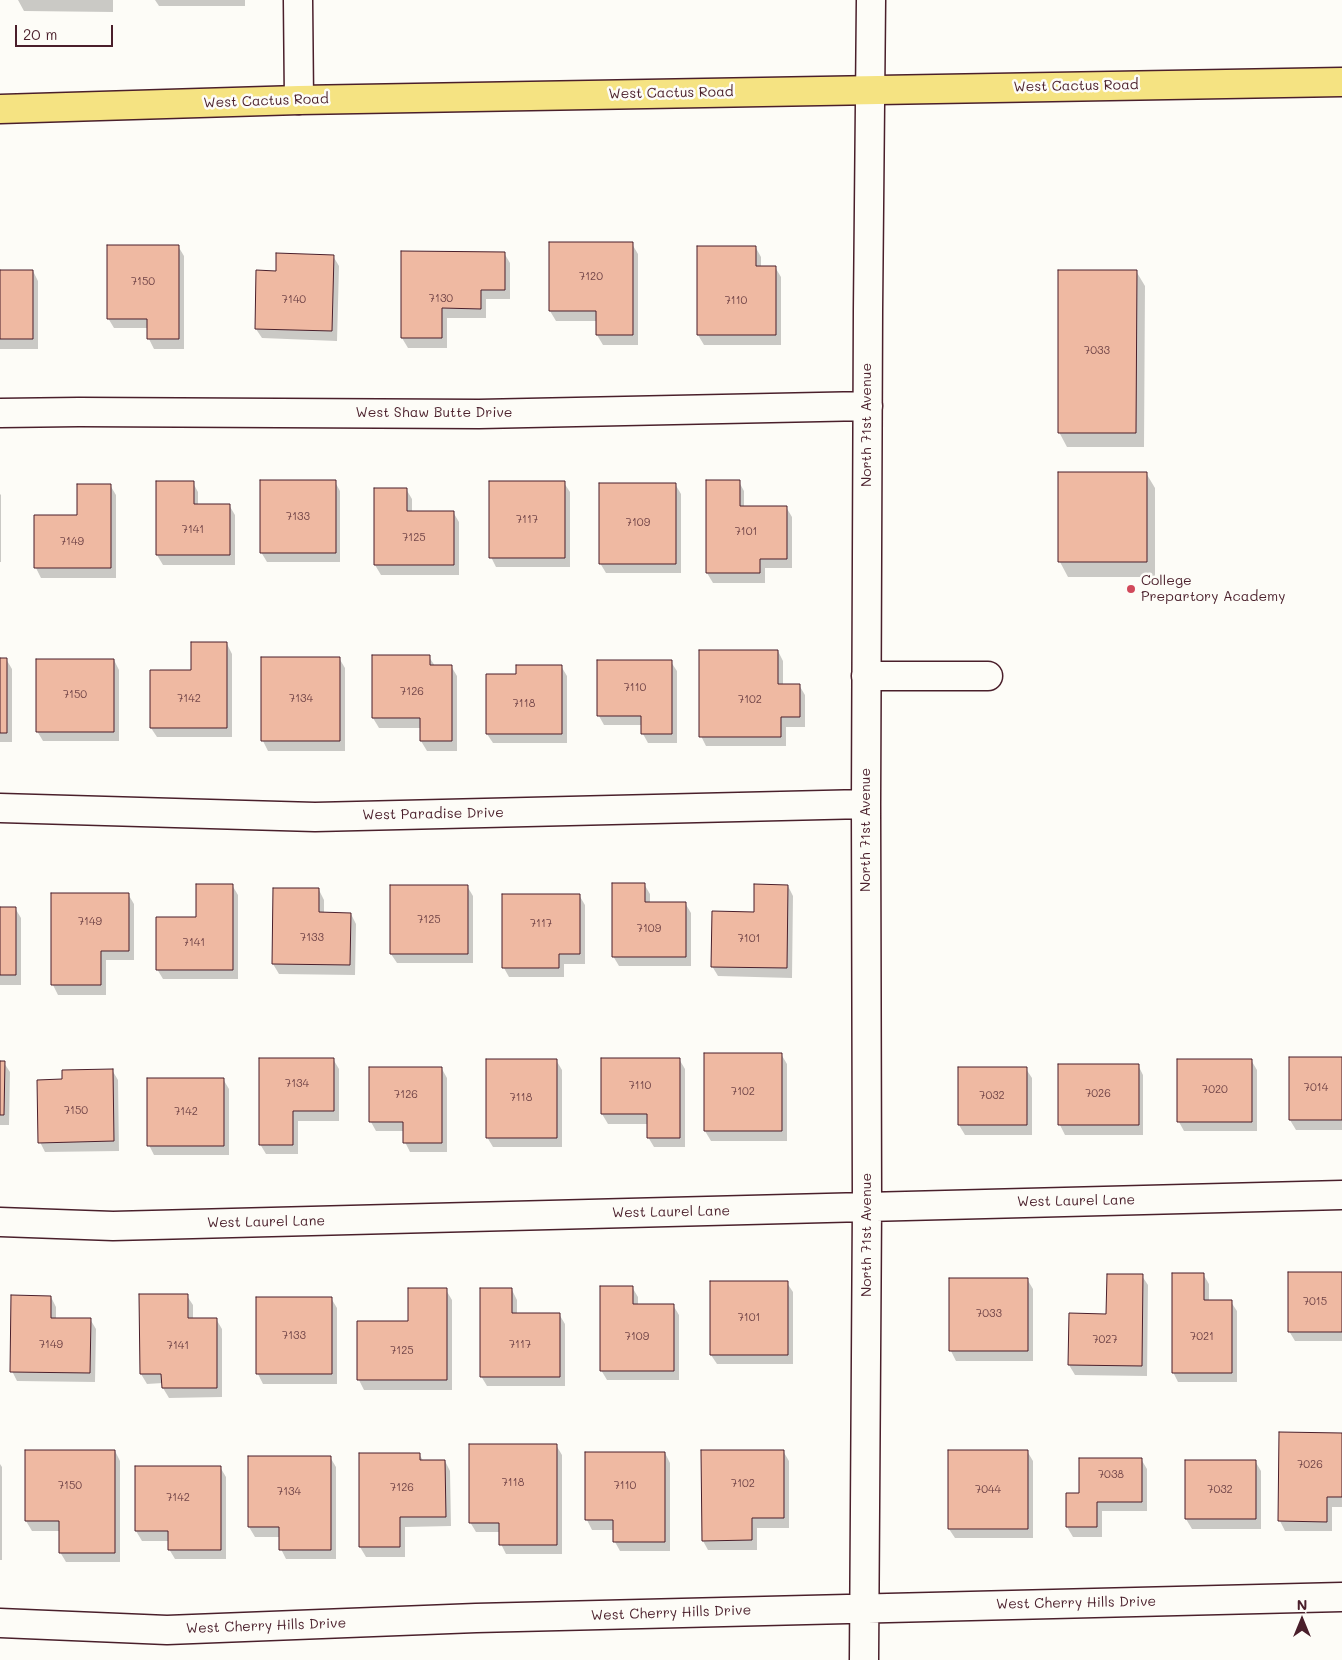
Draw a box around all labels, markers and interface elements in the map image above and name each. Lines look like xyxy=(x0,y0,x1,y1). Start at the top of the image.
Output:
scale bar xyxy=(18,15,115,47)
text: 20 m xyxy=(23,24,57,44)
street label: West Cactus Road xyxy=(1013,77,1139,95)
street label: West Cactus Road xyxy=(608,84,734,102)
street label: West Cactus Road xyxy=(203,90,329,112)
house number: 7120 xyxy=(579,270,603,284)
house number: 7150 xyxy=(131,275,155,289)
house number: 7130 xyxy=(429,292,453,306)
house number: 7140 xyxy=(282,293,306,307)
house number: 7110 xyxy=(725,294,747,308)
house number: 7033 xyxy=(1084,344,1110,358)
street label: North 71st Avenue xyxy=(859,363,875,487)
street label: West Shaw Butte Drive xyxy=(355,405,513,421)
house number: 7133 xyxy=(286,510,310,524)
house number: 7117 xyxy=(516,513,538,527)
house number: 7109 xyxy=(626,516,650,530)
house number: 7141 xyxy=(182,523,204,537)
house number: 7101 xyxy=(735,525,757,539)
house number: 7125 xyxy=(402,531,426,545)
house number: 7149 xyxy=(60,535,84,549)
place label: College Prepartory Academy xyxy=(1141,573,1286,606)
marker: College Prepartory Academy xyxy=(1125,583,1137,595)
house number: 7110 xyxy=(624,681,646,695)
house number: 7126 xyxy=(400,685,424,699)
house number: 7150 xyxy=(63,688,87,702)
house number: 7142 xyxy=(177,692,201,706)
house number: 7134 xyxy=(289,692,313,706)
house number: 7102 xyxy=(738,693,762,707)
house number: 7118 xyxy=(513,697,535,711)
street label: North 71st Avenue xyxy=(858,768,874,892)
street label: West Paradise Drive xyxy=(362,804,504,824)
house number: 7125 xyxy=(417,913,441,927)
house number: 7149 xyxy=(78,915,102,929)
house number: 7117 xyxy=(530,917,552,931)
house number: 7109 xyxy=(637,922,661,936)
house number: 7133 xyxy=(300,931,324,945)
house number: 7101 xyxy=(738,932,760,946)
house number: 7141 xyxy=(183,936,205,950)
house number: 7134 xyxy=(285,1077,309,1091)
house number: 7110 xyxy=(629,1079,651,1093)
house number: 7014 xyxy=(1304,1081,1328,1095)
house number: 7020 xyxy=(1202,1083,1228,1097)
house number: 7102 xyxy=(731,1085,755,1099)
house number: 7026 xyxy=(1085,1087,1111,1101)
house number: 7126 xyxy=(394,1088,418,1102)
house number: 7032 xyxy=(979,1089,1005,1103)
house number: 7118 xyxy=(510,1091,532,1105)
house number: 7150 xyxy=(64,1104,88,1118)
house number: 7142 xyxy=(174,1105,198,1119)
street label: North 71st Avenue xyxy=(859,1173,875,1297)
street label: West Laurel Lane xyxy=(1017,1192,1135,1210)
street label: West Laurel Lane xyxy=(612,1203,730,1221)
street label: West Laurel Lane xyxy=(207,1213,325,1231)
house number: 7015 xyxy=(1303,1295,1327,1309)
house number: 7033 xyxy=(976,1307,1002,1321)
house number: 7101 xyxy=(738,1311,760,1325)
house number: 7133 xyxy=(282,1329,306,1343)
house number: 7109 xyxy=(625,1330,649,1344)
house number: 7021 xyxy=(1190,1330,1214,1344)
house number: 7027 xyxy=(1092,1333,1118,1347)
house number: 7149 xyxy=(39,1338,63,1352)
house number: 7117 xyxy=(509,1338,531,1352)
house number: 7141 xyxy=(167,1339,189,1353)
house number: 7125 xyxy=(390,1344,414,1358)
house number: 7026 xyxy=(1297,1458,1323,1472)
house number: 7038 xyxy=(1098,1468,1124,1482)
house number: 7118 xyxy=(502,1476,524,1490)
house number: 7102 xyxy=(731,1477,755,1491)
house number: 7150 xyxy=(58,1479,82,1493)
house number: 7110 xyxy=(614,1479,636,1493)
house number: 7126 xyxy=(390,1481,414,1495)
house number: 7044 xyxy=(975,1483,1001,1497)
house number: 7032 xyxy=(1207,1483,1233,1497)
house number: 7134 xyxy=(277,1485,301,1499)
house number: 7142 xyxy=(166,1491,190,1505)
street label: West Cherry Hills Drive xyxy=(996,1593,1156,1613)
north arrow xyxy=(1277,1595,1327,1645)
text: N xyxy=(1297,1595,1307,1614)
street label: West Cherry Hills Drive xyxy=(591,1602,751,1624)
street label: West Cherry Hills Drive xyxy=(186,1615,346,1637)

